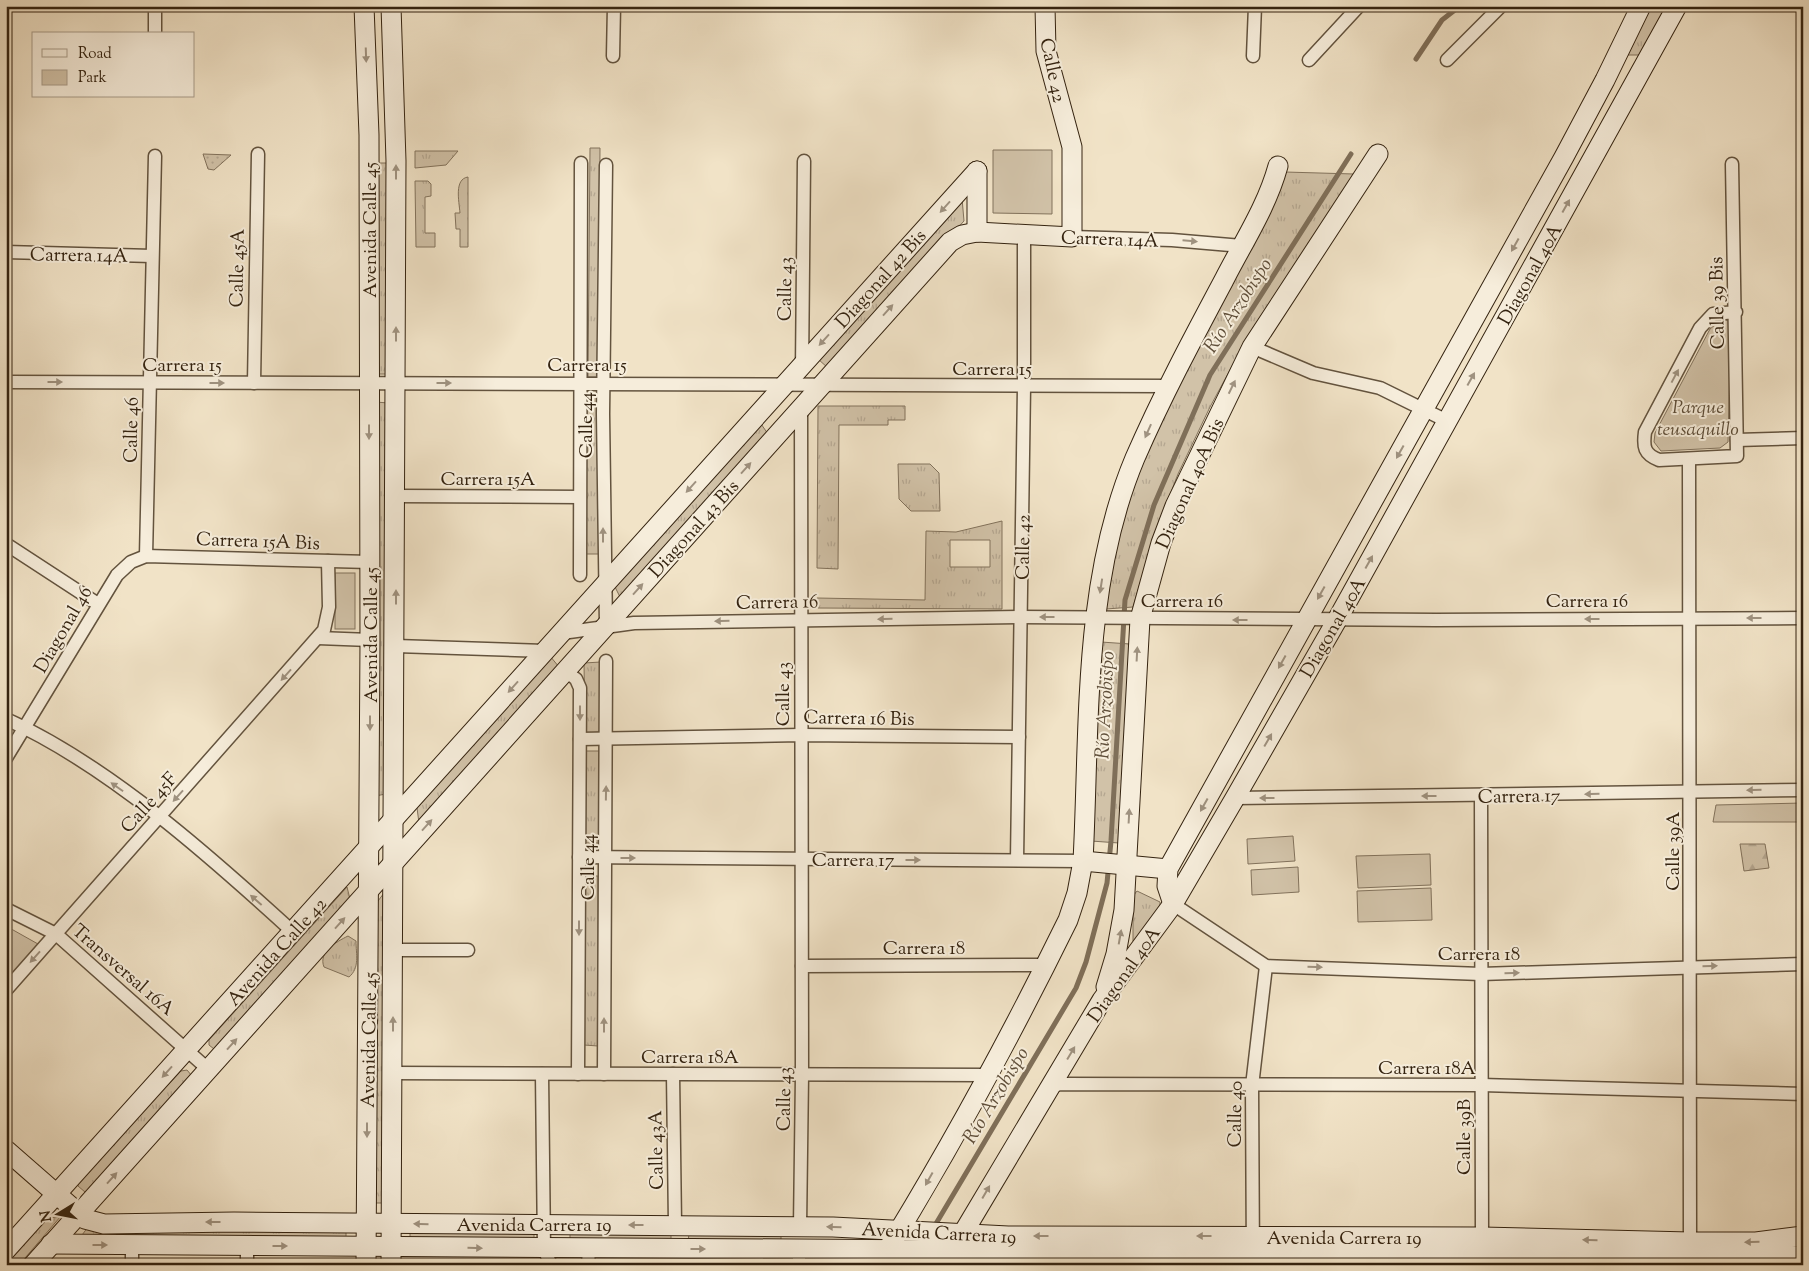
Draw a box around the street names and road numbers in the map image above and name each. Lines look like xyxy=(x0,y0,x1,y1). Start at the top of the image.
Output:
street label: Calle 42 xyxy=(1032,36,1072,106)
street label: Avenida Calle 45 xyxy=(358,162,385,298)
street label: Diagonal 40A xyxy=(1492,219,1570,331)
street label: Diagonal 42 Bis xyxy=(830,224,934,335)
street label: Carrera 14A xyxy=(1060,225,1160,256)
street label: Calle 45A xyxy=(224,228,253,308)
street label: Carrera 14A xyxy=(30,242,129,271)
street label: Calle 39 Bis xyxy=(1704,256,1733,350)
street label: Calle 43 xyxy=(772,257,801,321)
street label: Carrera 15 xyxy=(142,353,222,380)
street label: Carrera 15 xyxy=(547,353,627,380)
street label: Carrera 15 xyxy=(952,357,1032,384)
street label: Calle 44 xyxy=(574,391,601,458)
street label: Calle 46 xyxy=(118,397,147,463)
street label: Diagonal 40A Bis xyxy=(1150,414,1232,554)
street label: Carrera 15A xyxy=(441,467,536,494)
street label: Diagonal 43 Bis xyxy=(643,475,746,585)
street label: Calle 42 xyxy=(1010,514,1039,580)
street label: Carrera 15A Bis xyxy=(196,527,320,558)
street label: Avenida Calle 45 xyxy=(359,567,386,703)
street label: Diagonal 40A xyxy=(1295,573,1374,683)
street label: Diagonal 46 xyxy=(28,582,100,679)
street label: Carrera 16 xyxy=(736,589,819,618)
street label: Carrera 16 xyxy=(1141,589,1223,616)
street label: Carrera 16 xyxy=(1546,589,1628,616)
street label: Calle 43 xyxy=(771,662,798,726)
street label: Carrera 16 Bis xyxy=(803,705,915,734)
street label: Calle 45F xyxy=(115,767,185,840)
street label: Carrera 17 xyxy=(1478,783,1561,812)
street label: Calle 39A xyxy=(1661,811,1688,891)
street label: Calle 44 xyxy=(576,833,603,900)
street label: Carrera 17 xyxy=(812,848,895,875)
street label: Avenida Calle 42 xyxy=(222,892,334,1013)
street label: Transversal 16A xyxy=(65,919,180,1023)
street label: Diagonal 40A xyxy=(1082,921,1168,1029)
street label: Carrera 18 xyxy=(883,936,965,963)
street label: Carrera 18 xyxy=(1438,942,1520,969)
street label: Avenida Calle 45 xyxy=(356,971,385,1108)
street label: Carrera 18A xyxy=(641,1045,739,1072)
street label: Carrera 18A xyxy=(1378,1056,1476,1083)
street label: Calle 43 xyxy=(771,1067,800,1131)
street label: Calle 40 xyxy=(1222,1081,1251,1148)
street label: Calle 39B xyxy=(1452,1099,1479,1175)
street label: Calle 43A xyxy=(643,1109,672,1190)
street label: Avenida Carrera 19 xyxy=(457,1213,611,1240)
street label: Avenida Carrera 19 xyxy=(861,1217,1017,1252)
street label: Avenida Carrera 19 xyxy=(1267,1226,1421,1253)

